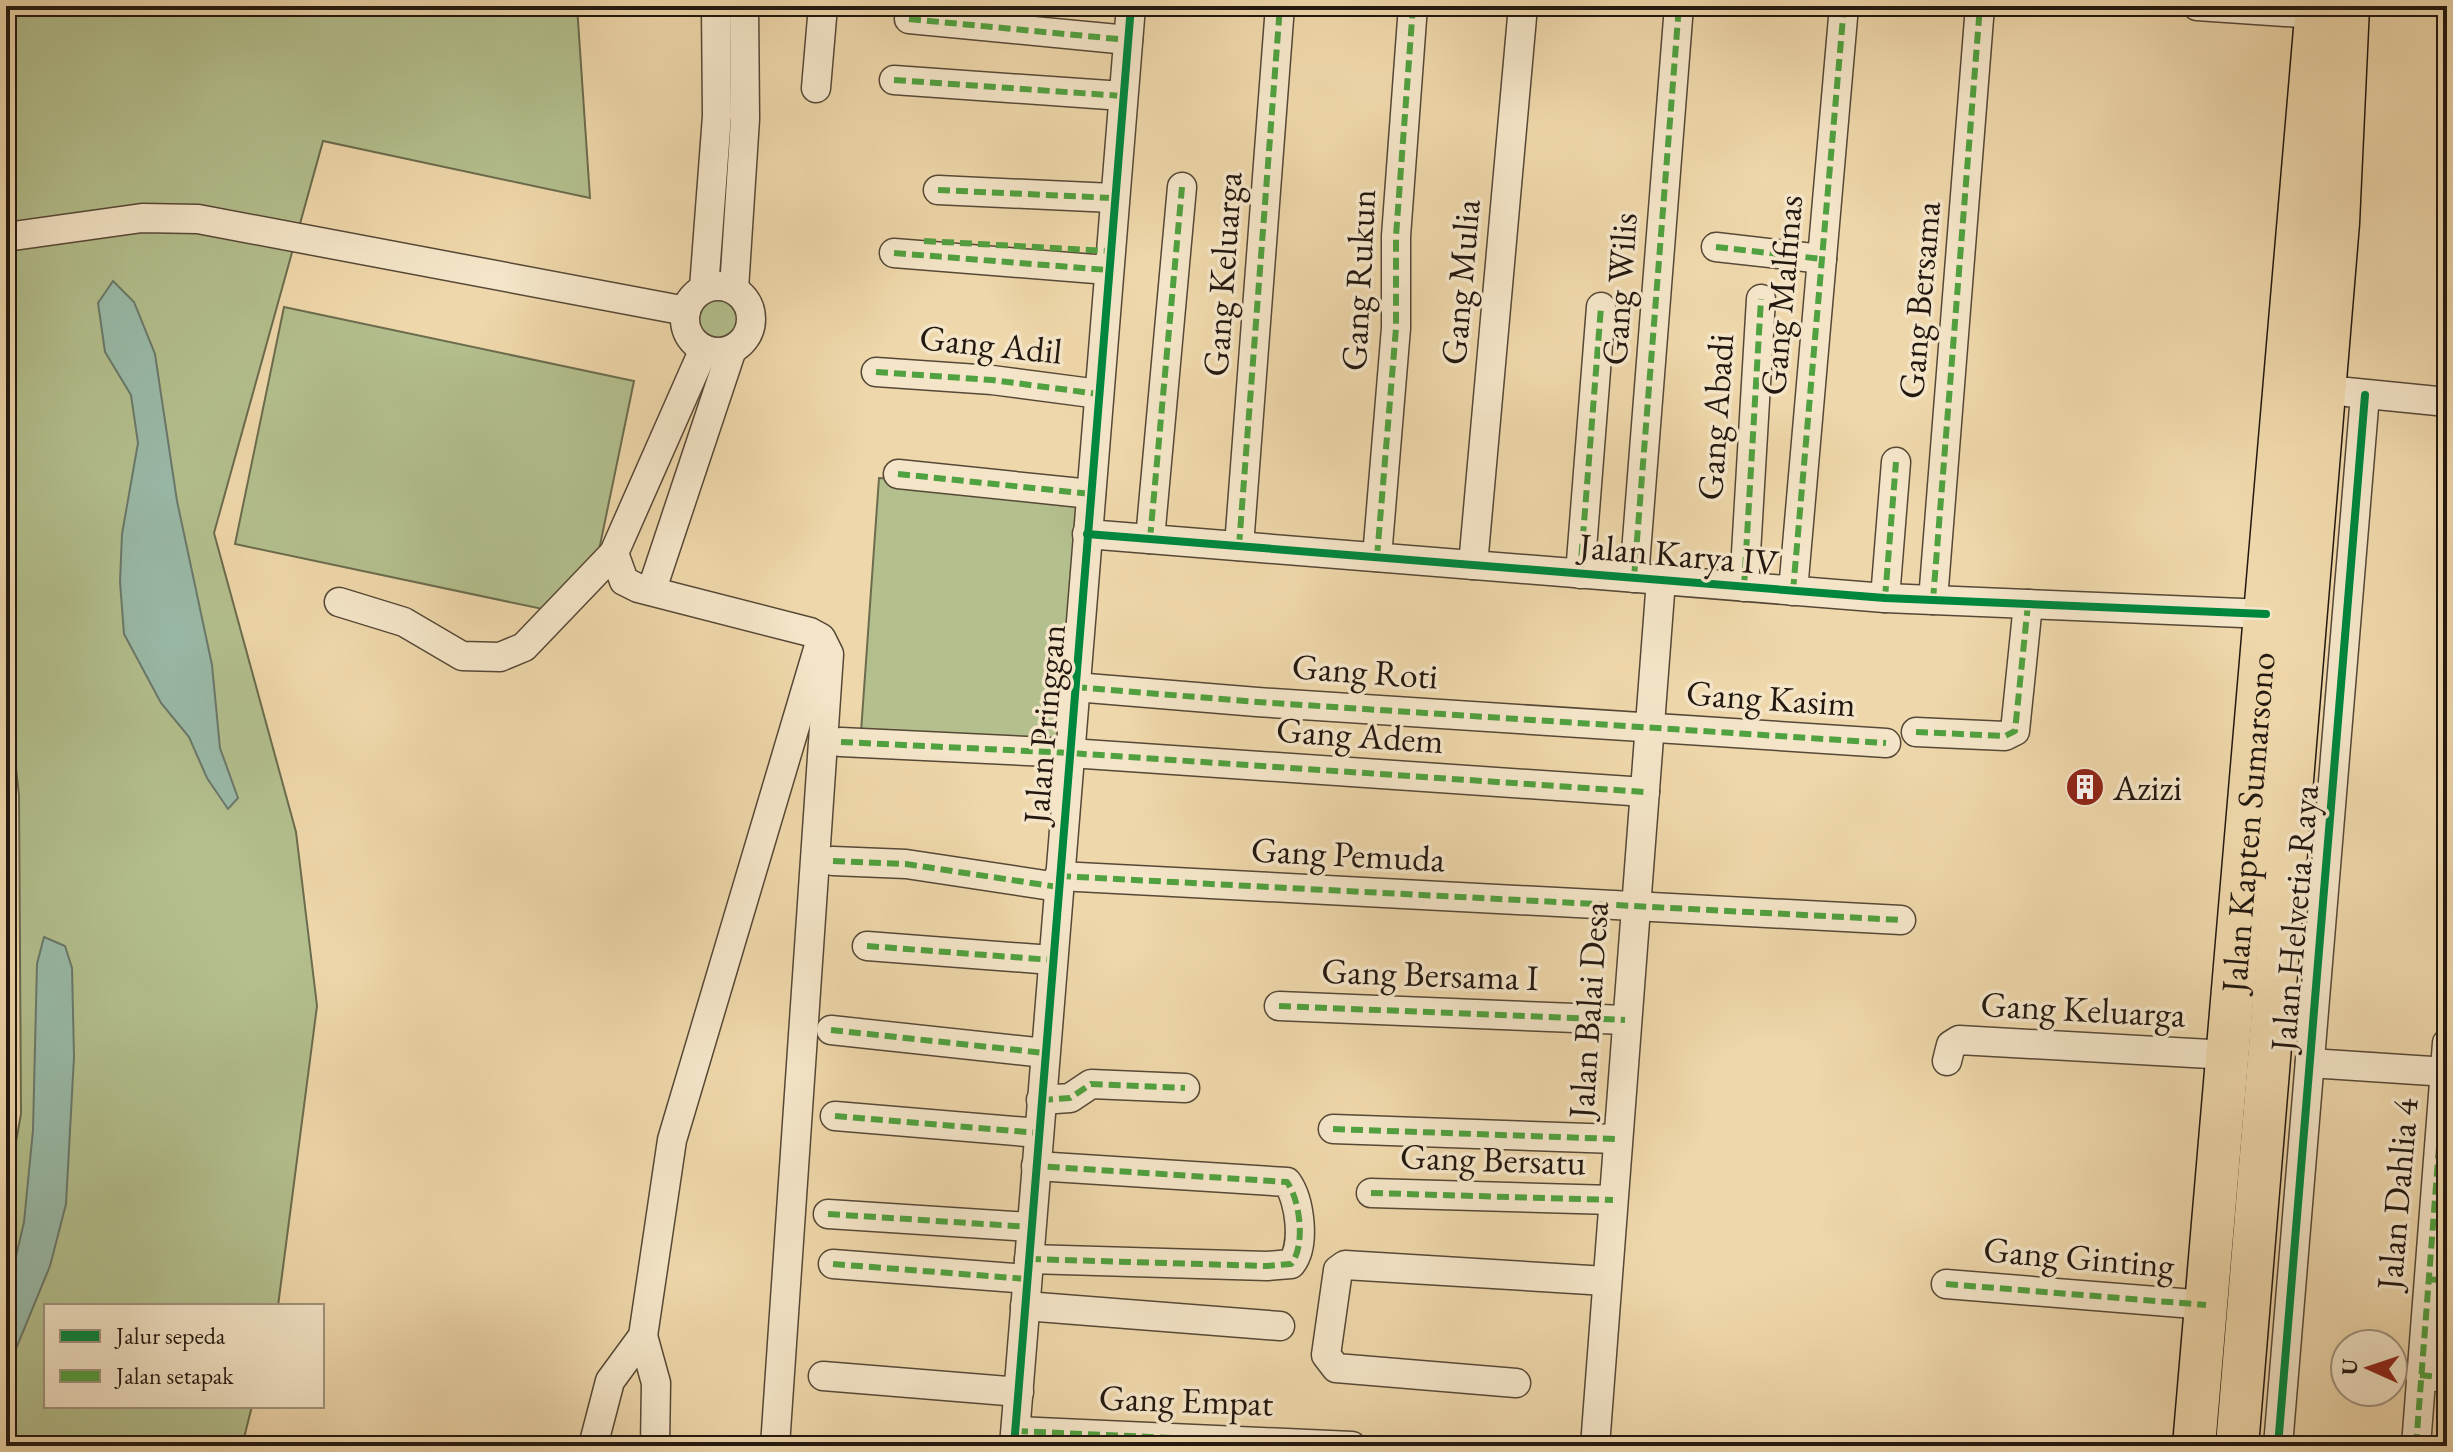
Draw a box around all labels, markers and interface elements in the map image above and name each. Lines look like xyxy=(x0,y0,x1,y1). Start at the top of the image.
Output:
street label: Gang Keluarga xyxy=(1191,169,1253,378)
street label: Gang Rukun xyxy=(1330,188,1386,372)
street label: Gang Malfinas xyxy=(1749,193,1813,397)
street label: Gang Mulia xyxy=(1429,197,1491,367)
street label: Gang Bersama xyxy=(1887,199,1951,401)
street label: Gang Wilis xyxy=(1590,211,1648,367)
street label: Gang Adil xyxy=(917,313,1065,375)
street label: Gang Abadi xyxy=(1686,332,1744,502)
street label: Jalan Karya IV xyxy=(1574,522,1781,586)
street label: Jalan Pringgan xyxy=(1012,622,1076,829)
street label: Gang Roti xyxy=(1290,642,1440,700)
street label: Jalan Kapten Sumarsono xyxy=(2209,650,2285,997)
street label: Gang Kasim xyxy=(1685,669,1857,727)
street label: Gang Adem xyxy=(1275,706,1445,764)
place label: Azizi xyxy=(2112,764,2182,811)
building icon: Azizi xyxy=(2064,766,2106,808)
street label: Jalan Helvetia Raya xyxy=(2259,782,2329,1056)
street label: Gang Pemuda xyxy=(1250,825,1447,883)
street label: Jalan Balai Desa xyxy=(1557,899,1619,1123)
street label: Gang Bersama I xyxy=(1321,947,1539,1001)
street label: Gang Keluarga xyxy=(1979,980,2187,1038)
street label: Jalan Dahlia 4 xyxy=(2365,1096,2429,1295)
street label: Gang Bersatu xyxy=(1399,1132,1587,1186)
street label: Gang Ginting xyxy=(1982,1225,2177,1289)
legend xyxy=(44,1304,324,1408)
text: Jalur sepeda xyxy=(114,1320,226,1351)
north arrow xyxy=(2329,1328,2409,1408)
text: U xyxy=(2335,1357,2364,1376)
text: Jalan setapak xyxy=(114,1360,234,1391)
street label: Gang Empat xyxy=(1098,1373,1275,1427)

